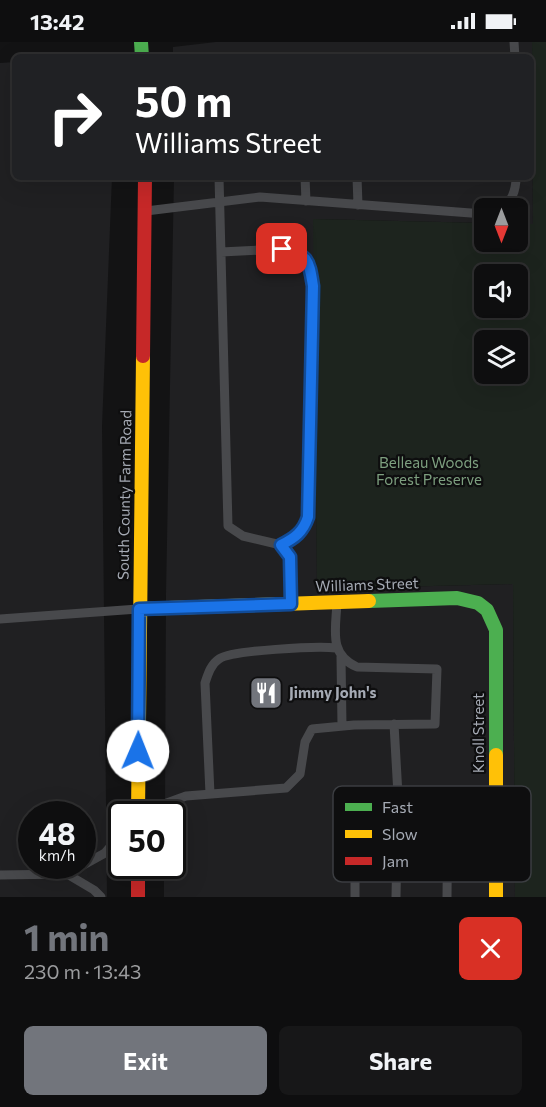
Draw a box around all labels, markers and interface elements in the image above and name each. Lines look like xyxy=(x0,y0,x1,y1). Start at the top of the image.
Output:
text: 13:42 xyxy=(30,8,84,35)
text: 50 m xyxy=(135,74,232,126)
icon: right xyxy=(36,78,114,156)
text: Williams Street xyxy=(135,126,322,159)
north arrow xyxy=(474,198,528,252)
map controls xyxy=(474,198,528,384)
pin xyxy=(256,223,307,274)
icon: arrive xyxy=(265,232,298,265)
button: sound xyxy=(474,264,528,318)
button: layers xyxy=(474,330,528,384)
street label: South County Farm Road xyxy=(114,410,134,580)
park label: Belleau Woods Forest Preserve xyxy=(376,453,482,488)
street label: Williams Street xyxy=(315,573,419,595)
restaurant icon: Jimmy John's xyxy=(248,675,284,711)
place label: Jimmy John's xyxy=(289,683,377,701)
street label: Knoll Street xyxy=(469,693,487,773)
position arrow xyxy=(106,719,170,783)
legend xyxy=(333,786,531,882)
text: Fast xyxy=(382,797,413,816)
speed limit sign: 50 xyxy=(108,801,186,879)
text: 48 xyxy=(39,814,75,851)
text: Slow xyxy=(382,824,418,843)
text: km/h xyxy=(39,846,75,864)
text: Jam xyxy=(382,851,409,870)
text: 1 min xyxy=(24,914,109,958)
button: close xyxy=(459,917,522,980)
text: 230 m · 13:43 xyxy=(24,959,141,983)
button: Exit xyxy=(24,1026,267,1095)
button: Share xyxy=(279,1026,522,1095)

